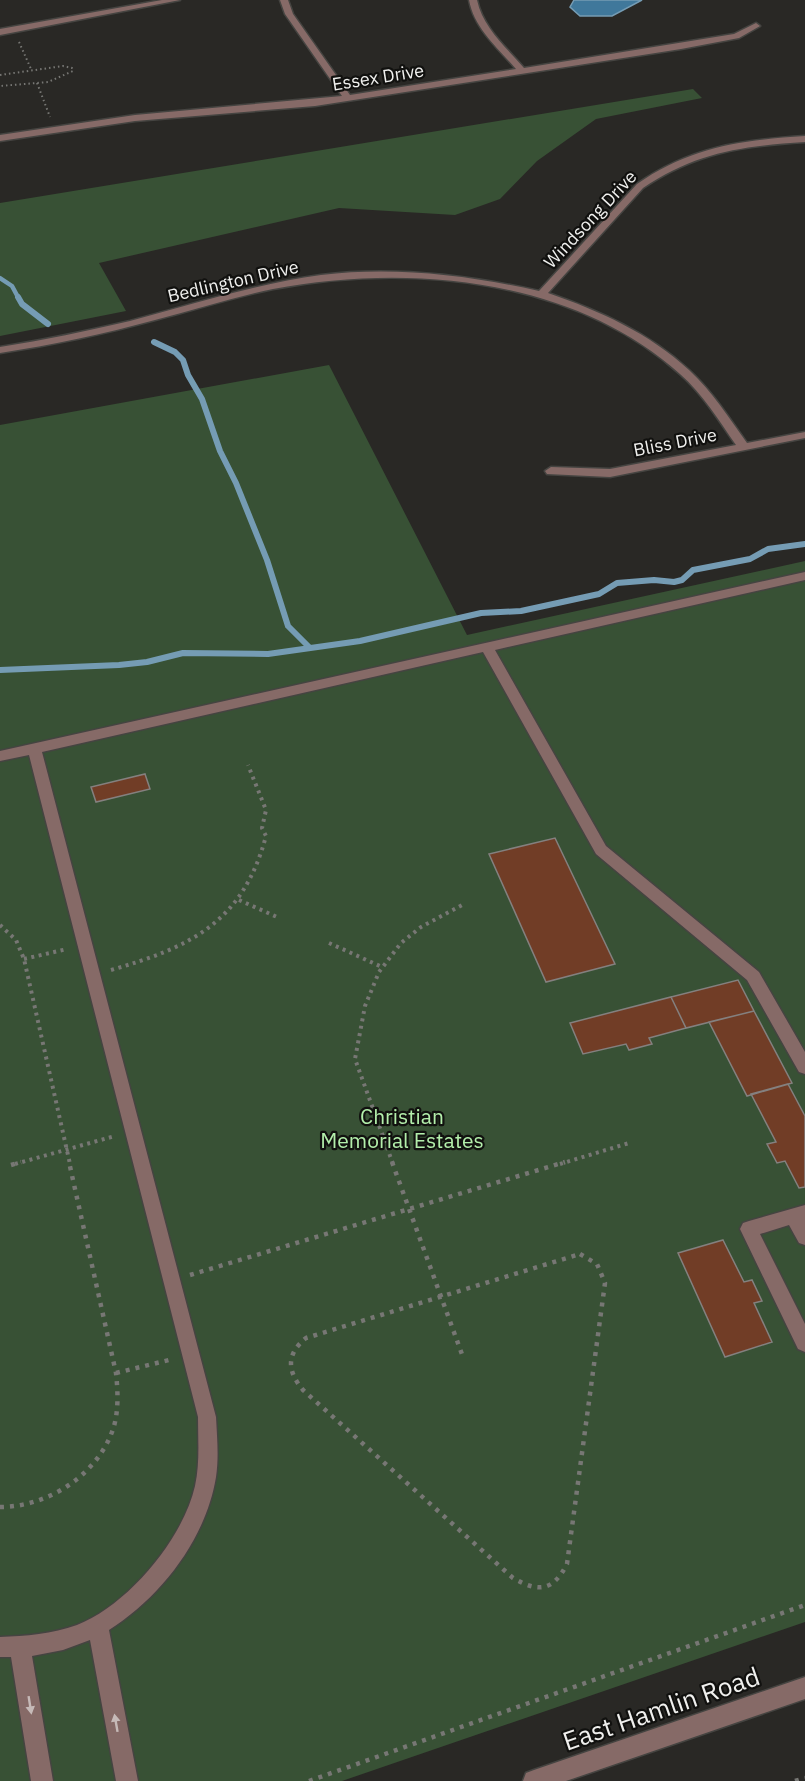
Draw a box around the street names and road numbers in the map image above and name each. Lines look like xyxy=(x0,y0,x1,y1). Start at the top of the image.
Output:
street label: Essex Drive xyxy=(330,58,426,96)
street label: Windsong Drive xyxy=(539,165,641,273)
street label: Bedlington Drive xyxy=(165,255,301,307)
street label: Bliss Drive xyxy=(631,423,719,461)
street label: East Hamlin Road xyxy=(558,1658,764,1758)

